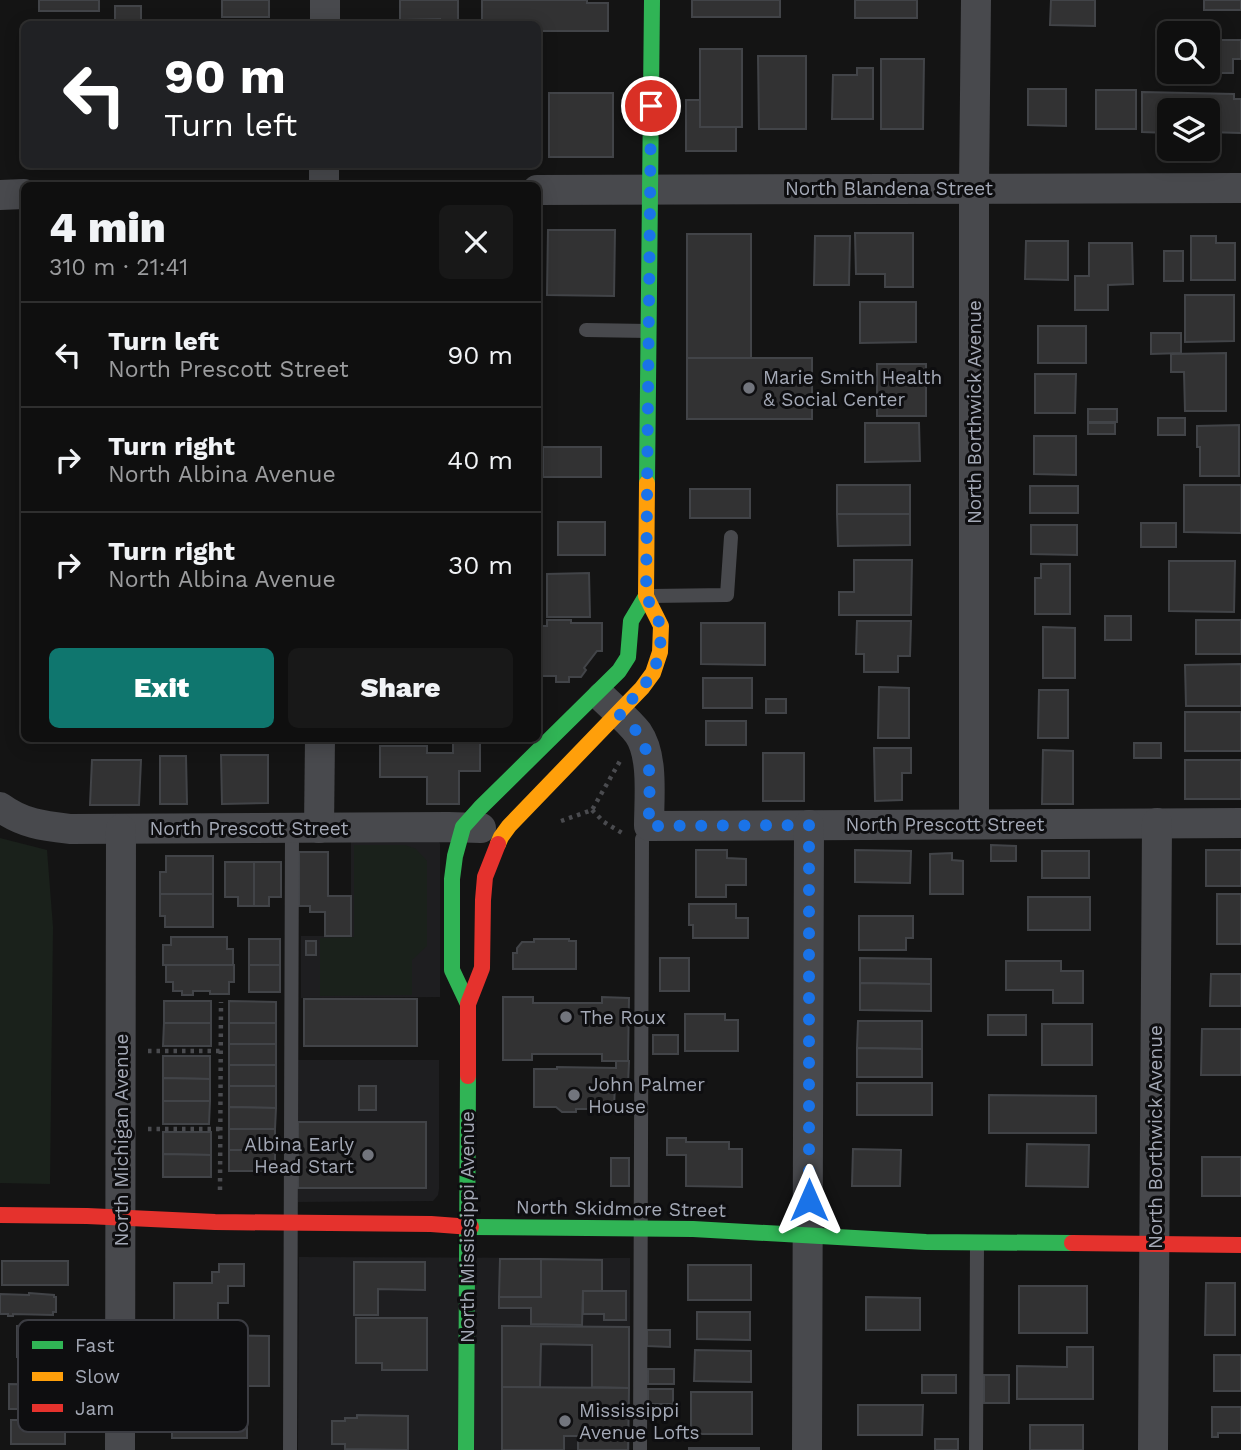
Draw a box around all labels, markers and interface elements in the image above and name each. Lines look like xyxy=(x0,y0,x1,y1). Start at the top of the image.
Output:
map controls xyxy=(1157,21,1220,161)
button: search xyxy=(1157,21,1220,84)
text: 90 m xyxy=(164,47,286,105)
icon: left xyxy=(49,49,140,140)
pin xyxy=(621,76,681,136)
icon: arrive xyxy=(632,87,670,125)
button: layers xyxy=(1157,98,1220,161)
text: Turn left xyxy=(164,106,297,144)
street label: North Blandena Street xyxy=(785,177,993,200)
text: 4 min xyxy=(49,203,166,252)
button: close xyxy=(439,205,513,279)
text: 310 m · 21:41 xyxy=(49,254,188,281)
street label: North Borthwick Avenue xyxy=(963,300,986,524)
text: Turn left xyxy=(108,326,219,356)
icon: left xyxy=(49,336,87,374)
text: 90 m xyxy=(447,340,513,370)
text: North Prescott Street xyxy=(108,356,349,383)
place label: Marie Smith Health & Social Center xyxy=(763,366,942,411)
marker: Marie Smith Health & Social Center xyxy=(741,380,757,396)
text: Turn right xyxy=(108,431,235,461)
icon: right xyxy=(49,441,87,479)
text: 40 m xyxy=(447,445,513,475)
text: North Albina Avenue xyxy=(108,461,336,488)
text: Turn right xyxy=(108,536,235,566)
icon: right xyxy=(49,546,87,584)
text: 30 m xyxy=(448,550,513,580)
text: North Albina Avenue xyxy=(108,566,336,593)
button: Exit xyxy=(49,648,274,728)
button: Share xyxy=(288,648,513,728)
street label: North Prescott Street xyxy=(846,813,1044,836)
street label: North Prescott Street xyxy=(150,817,348,840)
place label: The Roux xyxy=(580,1006,666,1029)
marker: The Roux xyxy=(558,1009,574,1025)
street label: North Borthwick Avenue xyxy=(1144,1025,1167,1249)
street label: North Michigan Avenue xyxy=(110,1034,133,1246)
place label: John Palmer House xyxy=(588,1073,705,1118)
marker: John Palmer House xyxy=(566,1087,582,1103)
street label: North Mississippi Avenue xyxy=(456,1111,479,1343)
place label: Albina Early Head Start xyxy=(244,1133,354,1178)
marker: Albina Early Head Start xyxy=(360,1147,376,1163)
position arrow xyxy=(772,1163,846,1237)
street label: North Skidmore Street xyxy=(516,1195,726,1222)
legend xyxy=(18,1320,248,1432)
text: Fast xyxy=(75,1334,114,1357)
text: Slow xyxy=(75,1365,120,1388)
text: Jam xyxy=(75,1397,114,1420)
place label: Mississippi Avenue Lofts xyxy=(579,1399,699,1444)
marker: Mississippi Avenue Lofts xyxy=(557,1413,573,1429)

